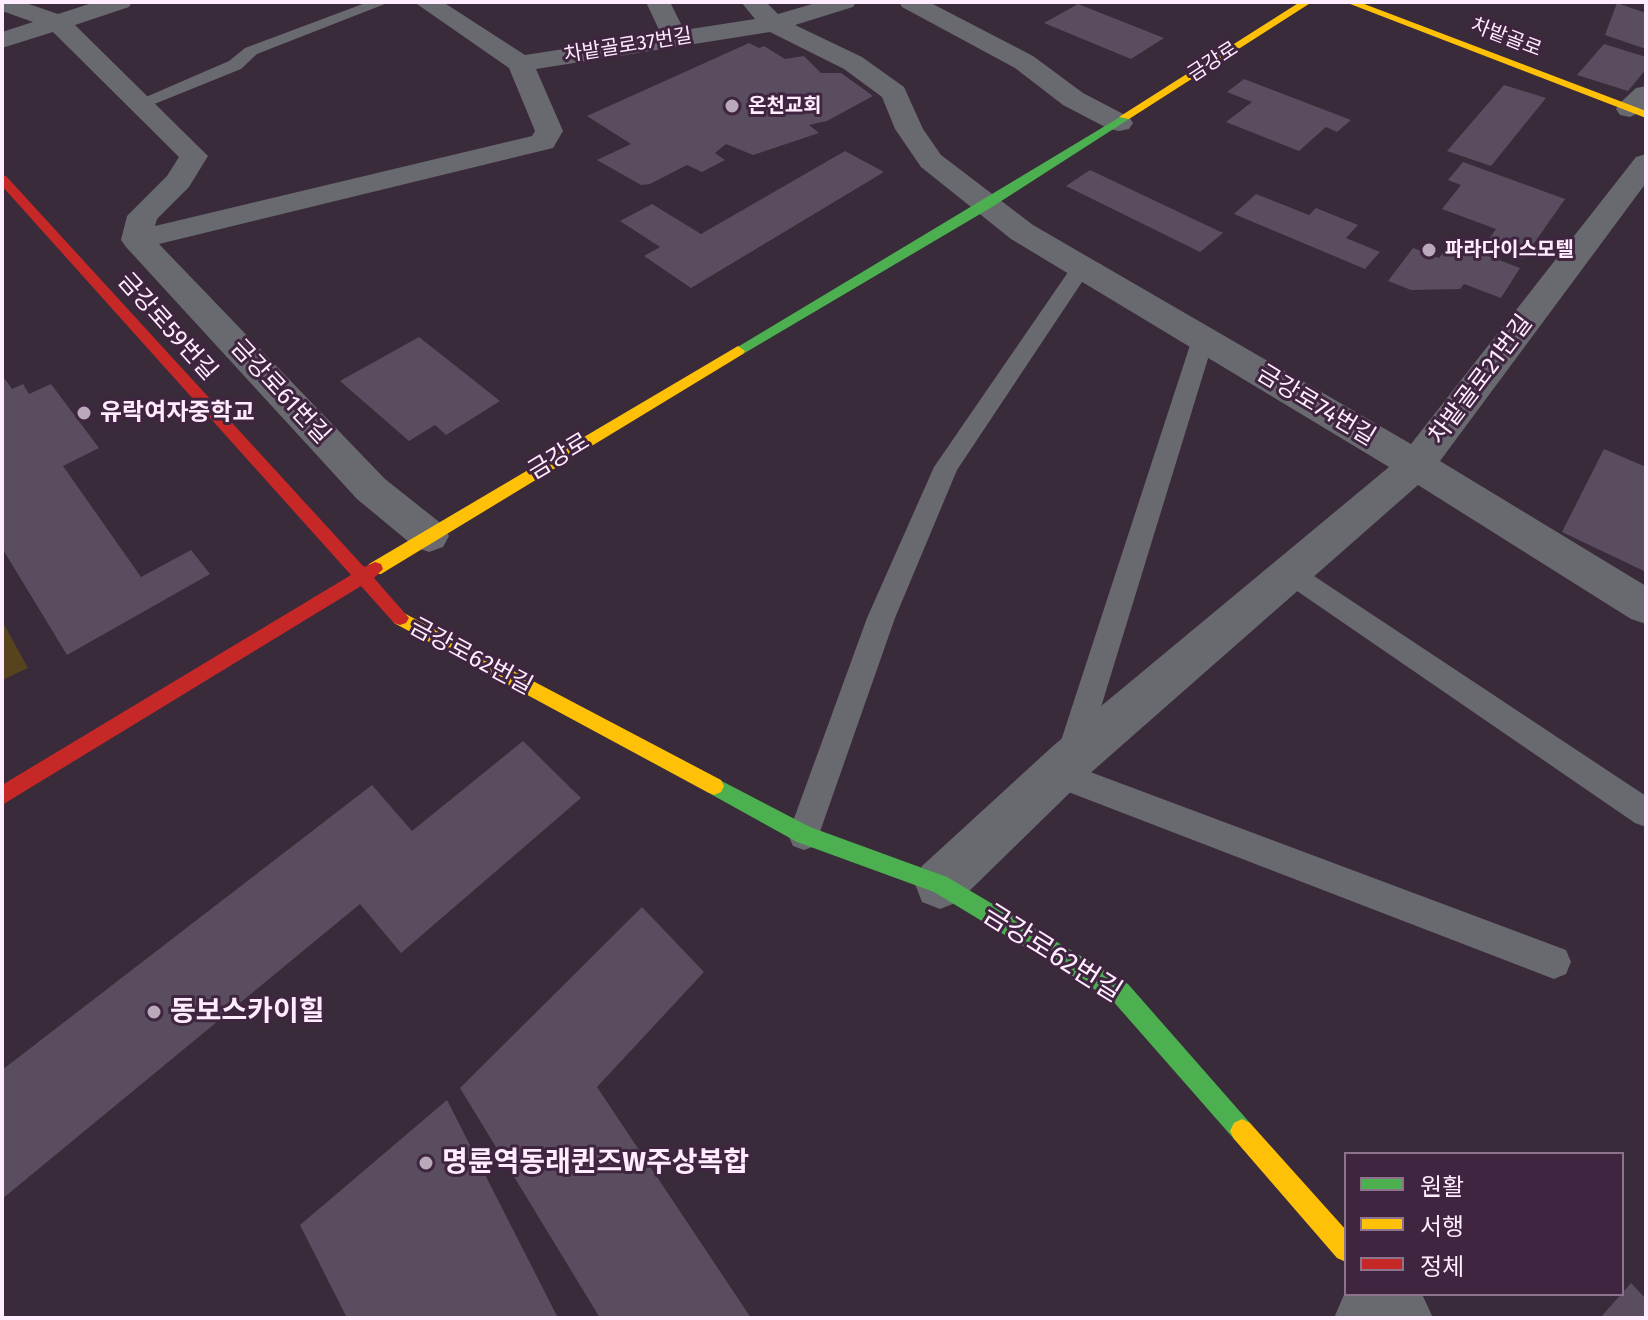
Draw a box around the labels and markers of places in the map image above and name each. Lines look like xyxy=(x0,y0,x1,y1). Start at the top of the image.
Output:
place label: 온천교회 xyxy=(748,94,822,118)
marker: 온천교회 xyxy=(723,97,741,115)
place label: 파라다이스모텔 xyxy=(1445,238,1574,262)
marker: 파라다이스모텔 xyxy=(1420,241,1438,259)
place label: 유락여자중학교 xyxy=(100,399,255,427)
marker: 유락여자중학교 xyxy=(75,404,93,422)
place label: 동보스카이힐 xyxy=(170,995,325,1029)
marker: 동보스카이힐 xyxy=(145,1003,163,1021)
place label: 명륜역동래퀸즈W주상복합 xyxy=(442,1146,749,1180)
marker: 명륜역동래퀸즈W주상복합 xyxy=(417,1154,435,1172)

